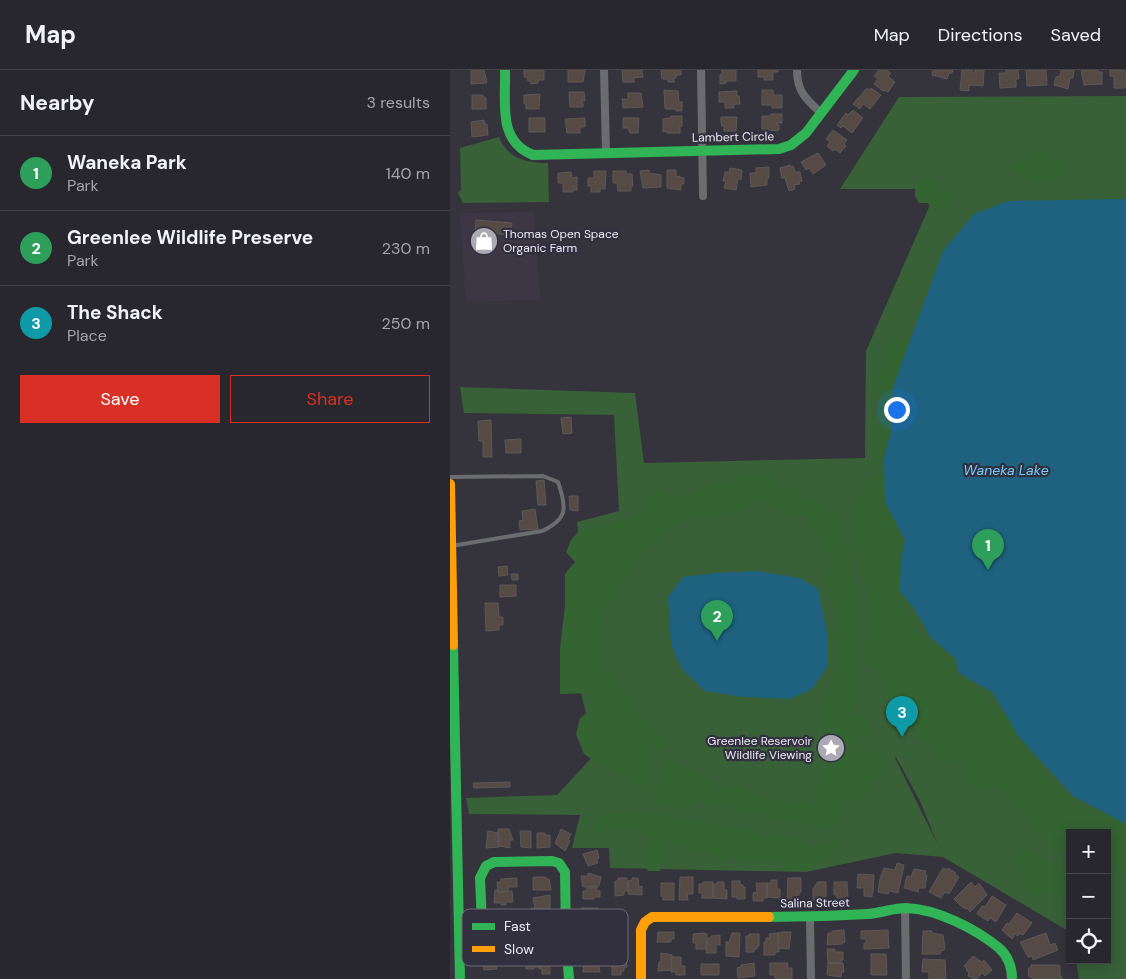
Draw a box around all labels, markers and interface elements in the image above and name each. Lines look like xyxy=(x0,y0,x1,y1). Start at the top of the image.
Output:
text: Map xyxy=(25,19,76,50)
text: Map xyxy=(874,23,910,47)
text: Directions xyxy=(938,23,1023,47)
text: Saved xyxy=(1051,23,1101,47)
text: Nearby xyxy=(20,89,94,117)
text: 3 results xyxy=(367,92,430,113)
street label: Lambert Circle xyxy=(692,128,774,146)
text: Waneka Park xyxy=(67,150,187,175)
text: 1 xyxy=(33,163,39,184)
text: 140 m xyxy=(386,163,430,184)
text: Park xyxy=(67,175,99,196)
text: Greenlee Wildlife Preserve xyxy=(67,225,313,250)
shop icon: Thomas Open Space Organic Farm xyxy=(469,226,499,256)
place label: Thomas Open Space Organic Farm xyxy=(503,226,619,256)
text: 2 xyxy=(31,238,41,259)
text: 230 m xyxy=(382,238,430,259)
text: Park xyxy=(67,250,99,271)
text: The Shack xyxy=(67,300,163,325)
text: 3 xyxy=(31,313,41,334)
text: 250 m xyxy=(382,313,430,334)
text: Place xyxy=(67,325,107,346)
button: Save xyxy=(20,375,220,423)
button: Share xyxy=(230,375,430,423)
your location xyxy=(884,397,910,423)
water label: Waneka Lake xyxy=(963,461,1049,479)
pin: 1 xyxy=(972,529,1004,570)
pin: 2 xyxy=(701,600,733,641)
pin: 3 xyxy=(886,696,918,737)
place label: Greenlee Reservoir Wildlife Viewing xyxy=(707,733,813,763)
place icon: Greenlee Reservoir Wildlife Viewing xyxy=(816,733,846,763)
map controls xyxy=(1066,829,1111,964)
button: + xyxy=(1066,829,1111,874)
button: − xyxy=(1066,874,1111,919)
street label: Salina Street xyxy=(780,894,850,912)
legend xyxy=(462,909,628,966)
text: Fast xyxy=(504,917,531,935)
button: locate xyxy=(1066,919,1111,964)
text: Slow xyxy=(504,940,534,958)

